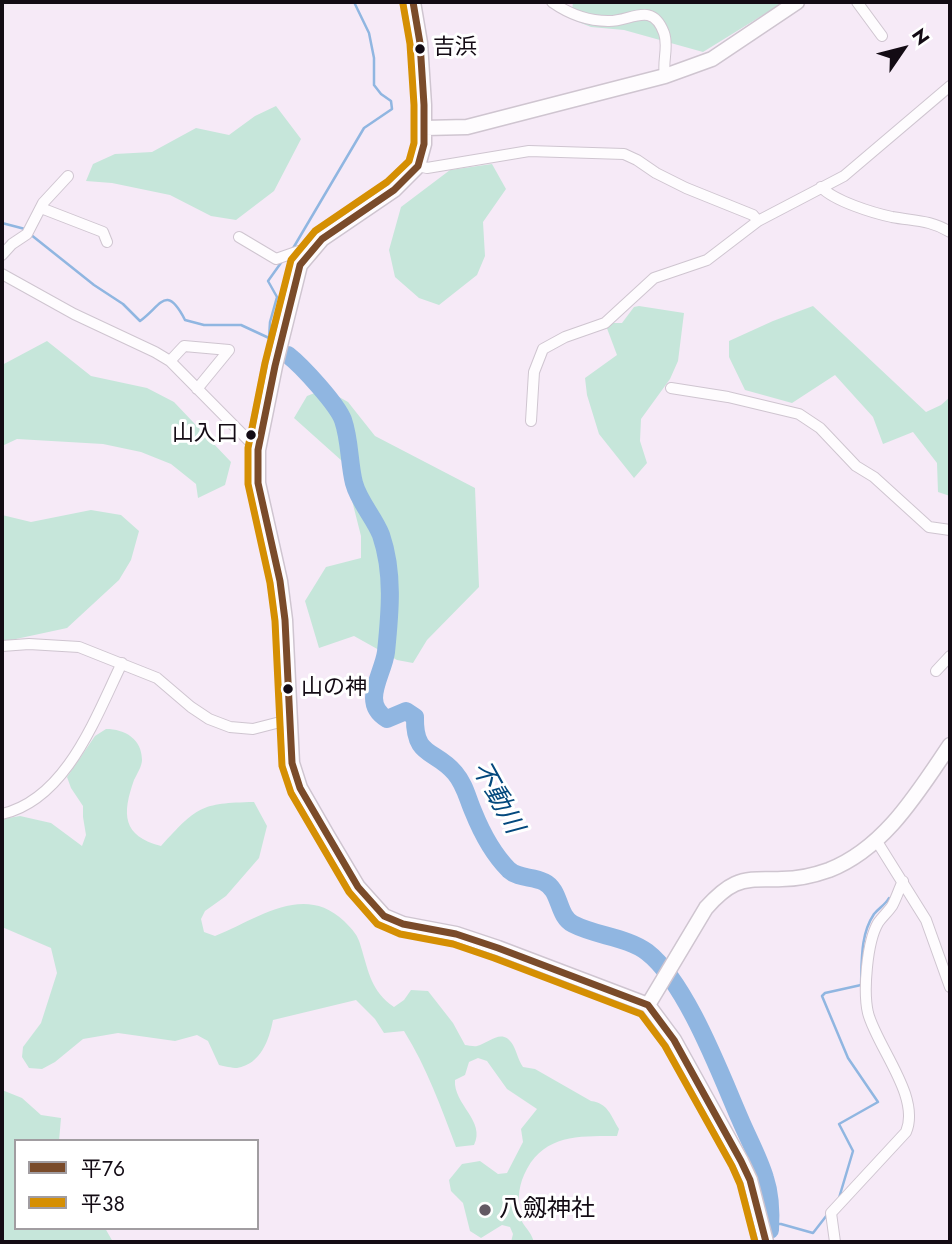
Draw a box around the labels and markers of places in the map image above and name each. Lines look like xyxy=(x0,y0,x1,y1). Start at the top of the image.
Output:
place label: 吉浜 xyxy=(433,36,477,62)
marker: 吉浜 xyxy=(413,42,427,56)
place label: 山入口 xyxy=(172,422,238,448)
marker: 山入口 xyxy=(244,428,258,442)
place label: 山の神 xyxy=(301,676,367,702)
marker: 山の神 xyxy=(281,682,295,696)
place label: 八劔神社 xyxy=(499,1196,595,1224)
marker: 八劔神社 xyxy=(477,1202,493,1218)

